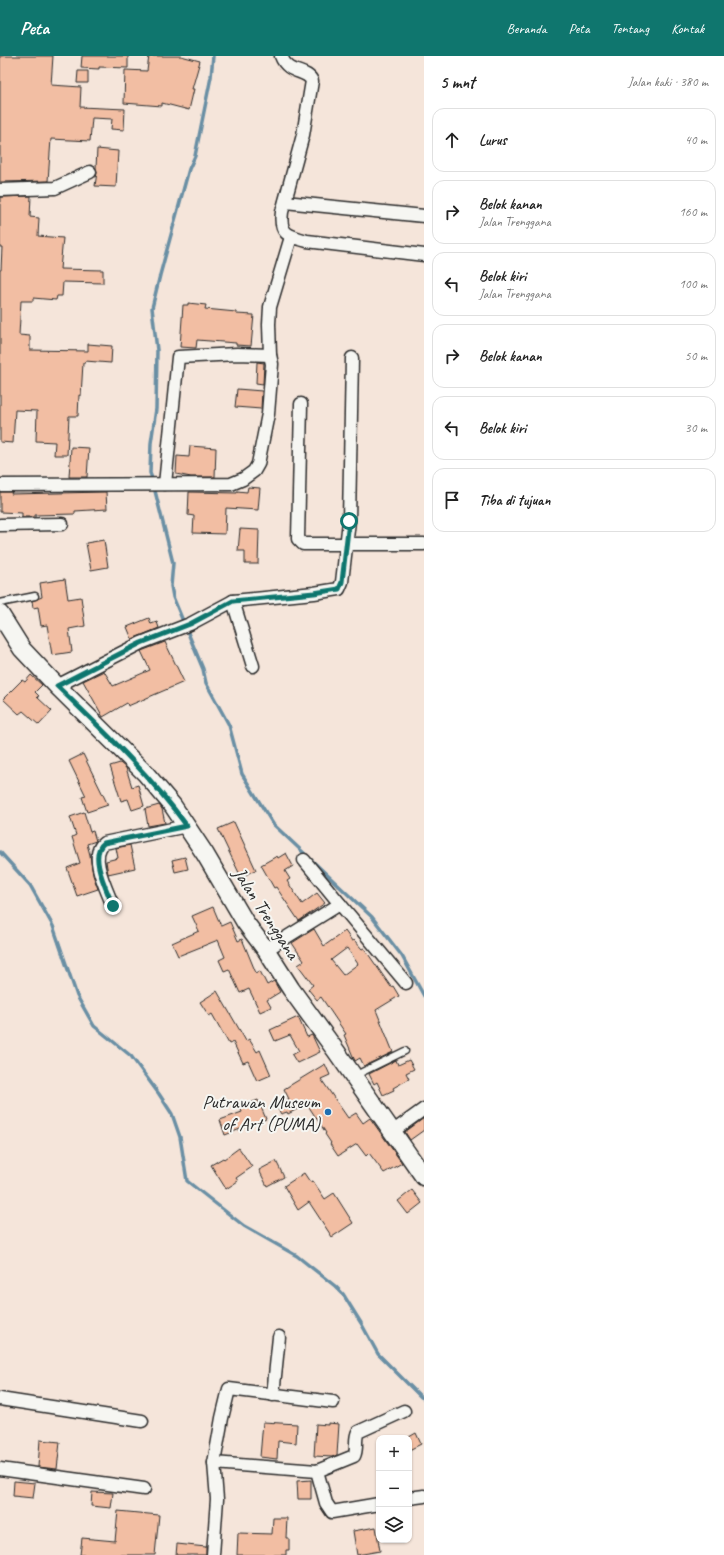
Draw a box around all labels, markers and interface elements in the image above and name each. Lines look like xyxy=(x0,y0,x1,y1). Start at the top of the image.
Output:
text: Peta xyxy=(20,16,49,40)
text: Beranda xyxy=(507,20,547,37)
text: Peta xyxy=(569,20,590,37)
text: Tentang xyxy=(612,20,649,37)
text: Kontak xyxy=(671,20,704,37)
text: 5 mnt xyxy=(440,72,475,93)
text: Jalan kaki · 380 m xyxy=(628,74,708,90)
icon: ahead xyxy=(441,129,463,151)
text: Lurus xyxy=(479,131,507,150)
text: 40 m xyxy=(685,132,707,148)
text: Belok kanan xyxy=(479,195,542,214)
icon: right xyxy=(441,201,463,223)
text: 160 m xyxy=(679,204,707,220)
text: Jalan Trenggana xyxy=(479,214,551,230)
text: Belok kiri xyxy=(479,267,526,286)
icon: left xyxy=(441,273,463,295)
text: 100 m xyxy=(679,276,707,292)
text: Jalan Trenggana xyxy=(479,286,551,302)
icon: right xyxy=(441,345,463,367)
text: Belok kanan xyxy=(479,347,542,366)
text: 50 m xyxy=(685,348,707,364)
icon: left xyxy=(441,417,463,439)
text: Belok kiri xyxy=(479,419,526,438)
text: 30 m xyxy=(685,420,707,436)
icon: arrive xyxy=(441,489,463,511)
text: Tiba di tujuan xyxy=(479,491,550,510)
route start xyxy=(340,512,358,530)
street label: Jalan Trenggana xyxy=(227,862,306,965)
route end xyxy=(104,897,122,915)
place label: Putrawan Museum of Art (PUMA) xyxy=(202,1090,322,1136)
marker: Putrawan Museum of Art (PUMA) xyxy=(323,1107,333,1117)
map controls xyxy=(376,1435,412,1543)
button: + xyxy=(376,1435,412,1471)
button: − xyxy=(376,1471,412,1507)
button: layers xyxy=(376,1507,412,1543)

